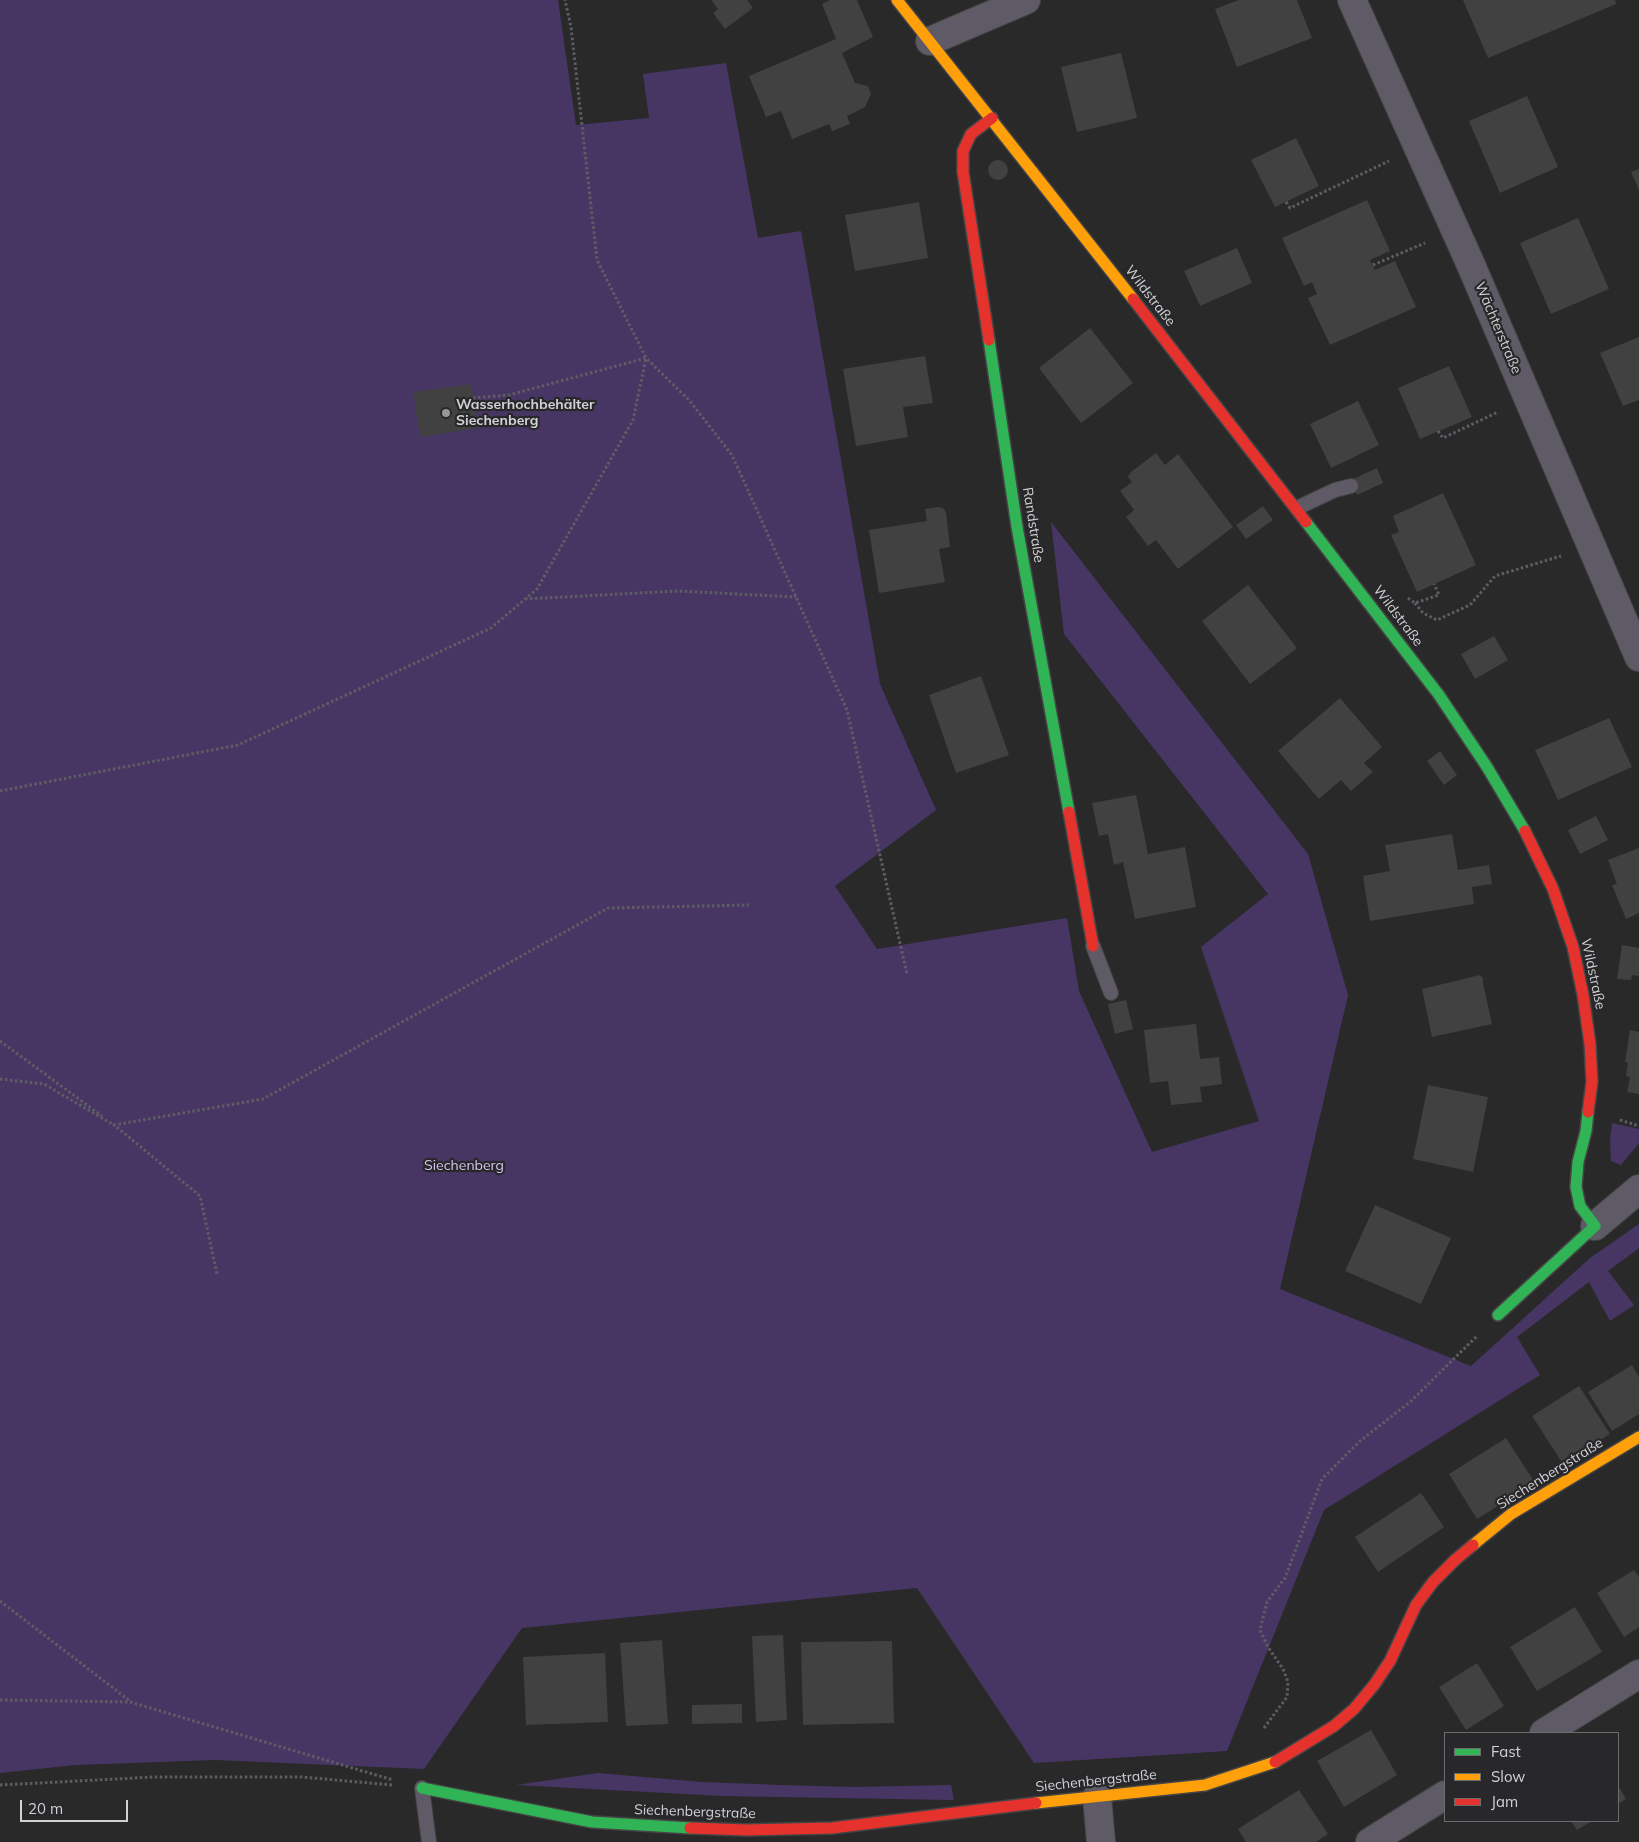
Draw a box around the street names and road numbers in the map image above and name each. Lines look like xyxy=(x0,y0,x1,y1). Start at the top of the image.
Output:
street label: Wildstraße xyxy=(1121,262,1179,330)
street label: Wächterstraße xyxy=(1471,280,1525,376)
street label: Randstraße xyxy=(1019,486,1047,564)
street label: Wildstraße xyxy=(1370,582,1426,650)
street label: Wildstraße xyxy=(1577,937,1609,1011)
street label: Siechenbergstraße xyxy=(1494,1435,1606,1513)
street label: Siechenbergstraße xyxy=(1035,1766,1157,1796)
street label: Siechenbergstraße xyxy=(634,1801,756,1823)

